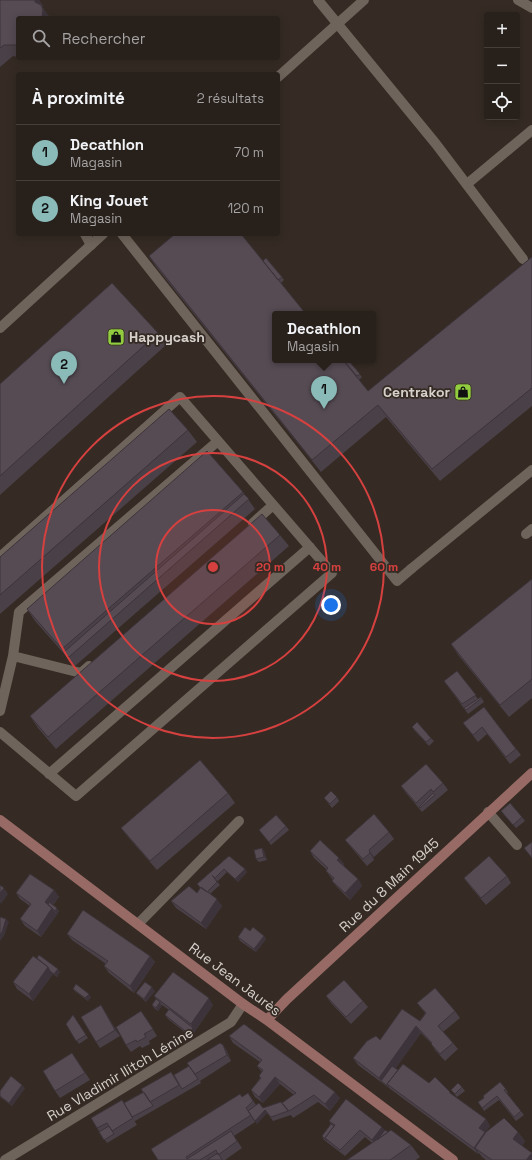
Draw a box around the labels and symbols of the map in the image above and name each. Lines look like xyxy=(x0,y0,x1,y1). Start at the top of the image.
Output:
shop icon: Happycash xyxy=(106,327,126,347)
place label: Happycash xyxy=(129,328,205,346)
pin: 2 xyxy=(51,351,77,384)
pin: 1 xyxy=(311,376,337,409)
shop icon: Centrakor xyxy=(453,382,473,402)
place label: Centrakor xyxy=(383,383,450,401)
text: 20 m xyxy=(256,559,284,575)
text: 40 m xyxy=(313,559,341,575)
text: 60 m xyxy=(370,559,398,575)
centre of rings xyxy=(206,560,220,574)
your location xyxy=(321,595,341,615)
street label: Rue du 8 Main 1945 xyxy=(335,834,443,936)
street label: Rue Jean Jaurès xyxy=(185,938,285,1020)
street label: Rue Vladimir Ilitch Lénine xyxy=(44,1023,196,1125)

